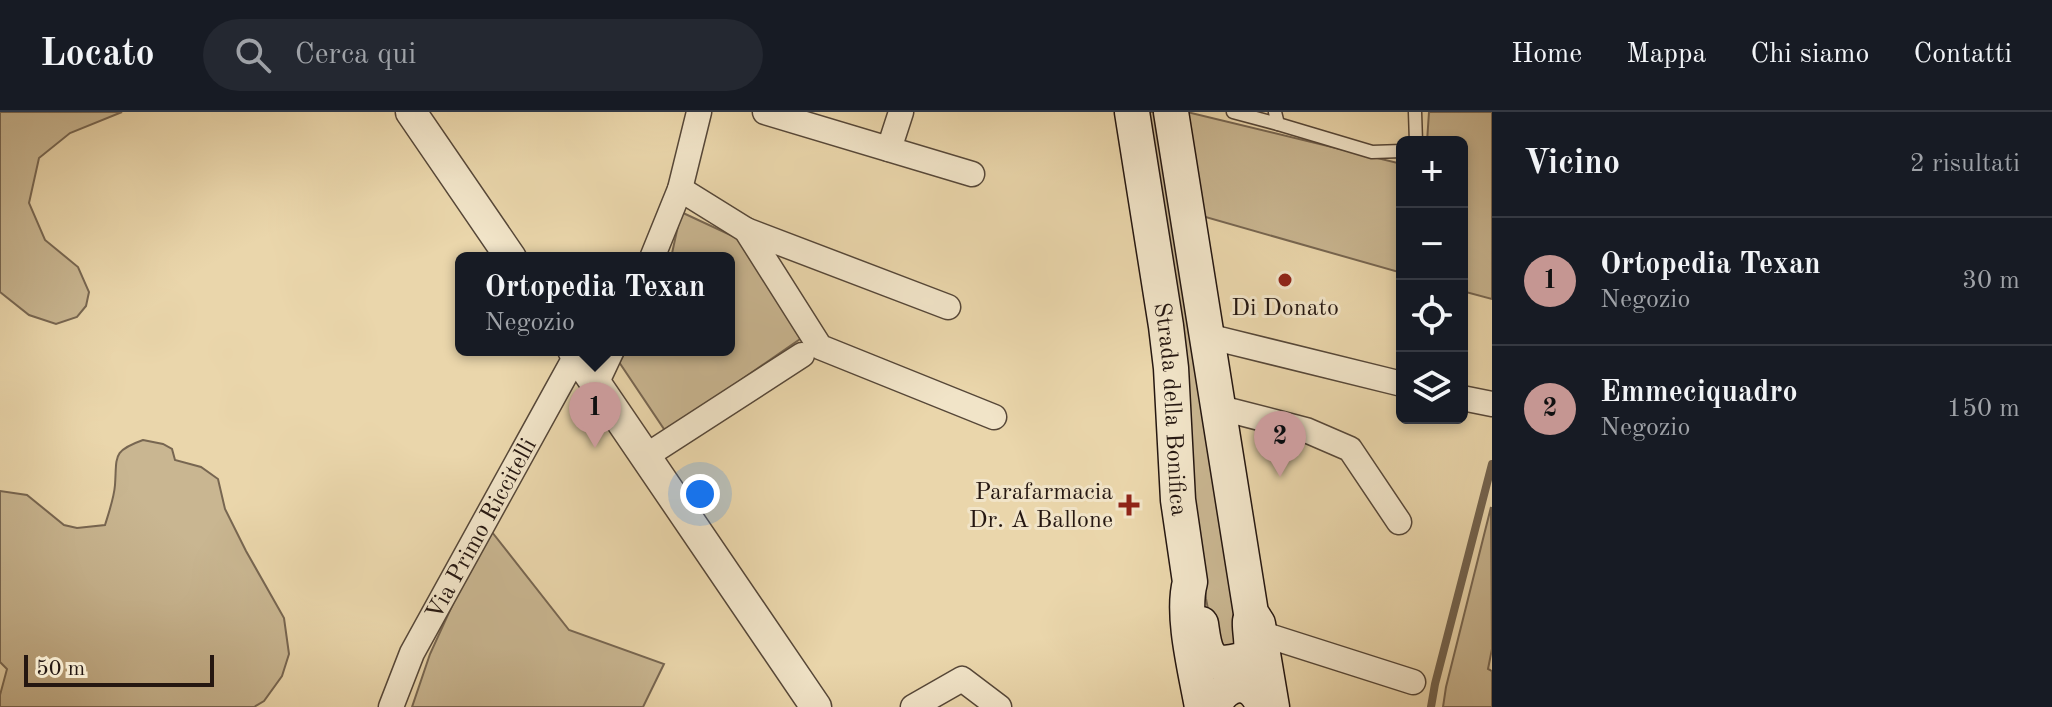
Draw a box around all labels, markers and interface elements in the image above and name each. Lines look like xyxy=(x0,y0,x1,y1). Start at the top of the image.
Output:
search box xyxy=(203,19,763,91)
icon: search xyxy=(231,33,275,77)
text: Locato xyxy=(40,36,155,74)
text: Cerca qui xyxy=(295,40,416,70)
text: Home xyxy=(1511,41,1582,69)
text: Mappa xyxy=(1626,41,1706,69)
text: Chi siamo xyxy=(1750,41,1869,69)
text: Contatti xyxy=(1913,41,2012,69)
map controls xyxy=(1396,136,1468,424)
button: + xyxy=(1396,136,1468,208)
text: Vicino xyxy=(1524,147,1620,181)
text: 2 risultati xyxy=(1910,151,2020,177)
button: − xyxy=(1396,208,1468,280)
text: Ortopedia Texan xyxy=(1600,250,1821,280)
popup xyxy=(455,252,735,356)
text: 1 xyxy=(1542,268,1558,294)
text: 30 m xyxy=(1962,268,2020,294)
marker: Di Donato xyxy=(1276,271,1294,289)
text: Ortopedia Texan xyxy=(485,273,705,303)
button: locate xyxy=(1396,280,1468,352)
text: Negozio xyxy=(1600,287,1690,313)
place label: Di Donato xyxy=(1231,297,1339,321)
street label: Strada della Bonifica xyxy=(1148,301,1190,518)
text: Negozio xyxy=(485,310,575,336)
button: layers xyxy=(1396,352,1468,424)
text: Emmeciquadro xyxy=(1600,378,1798,408)
pin: 1 xyxy=(569,382,621,448)
text: 2 xyxy=(1542,396,1558,422)
text: 150 m xyxy=(1947,396,2020,422)
pin: 2 xyxy=(1254,411,1306,477)
text: Negozio xyxy=(1600,415,1690,441)
street label: Via Primo Riccitelli xyxy=(423,435,542,624)
your location xyxy=(680,474,720,514)
place label: Parafarmacia Dr. A Ballone xyxy=(969,481,1113,533)
marker: Parafarmacia Dr. A Ballone xyxy=(1120,496,1138,514)
scale bar xyxy=(24,651,214,687)
text: 50 m xyxy=(36,658,85,680)

